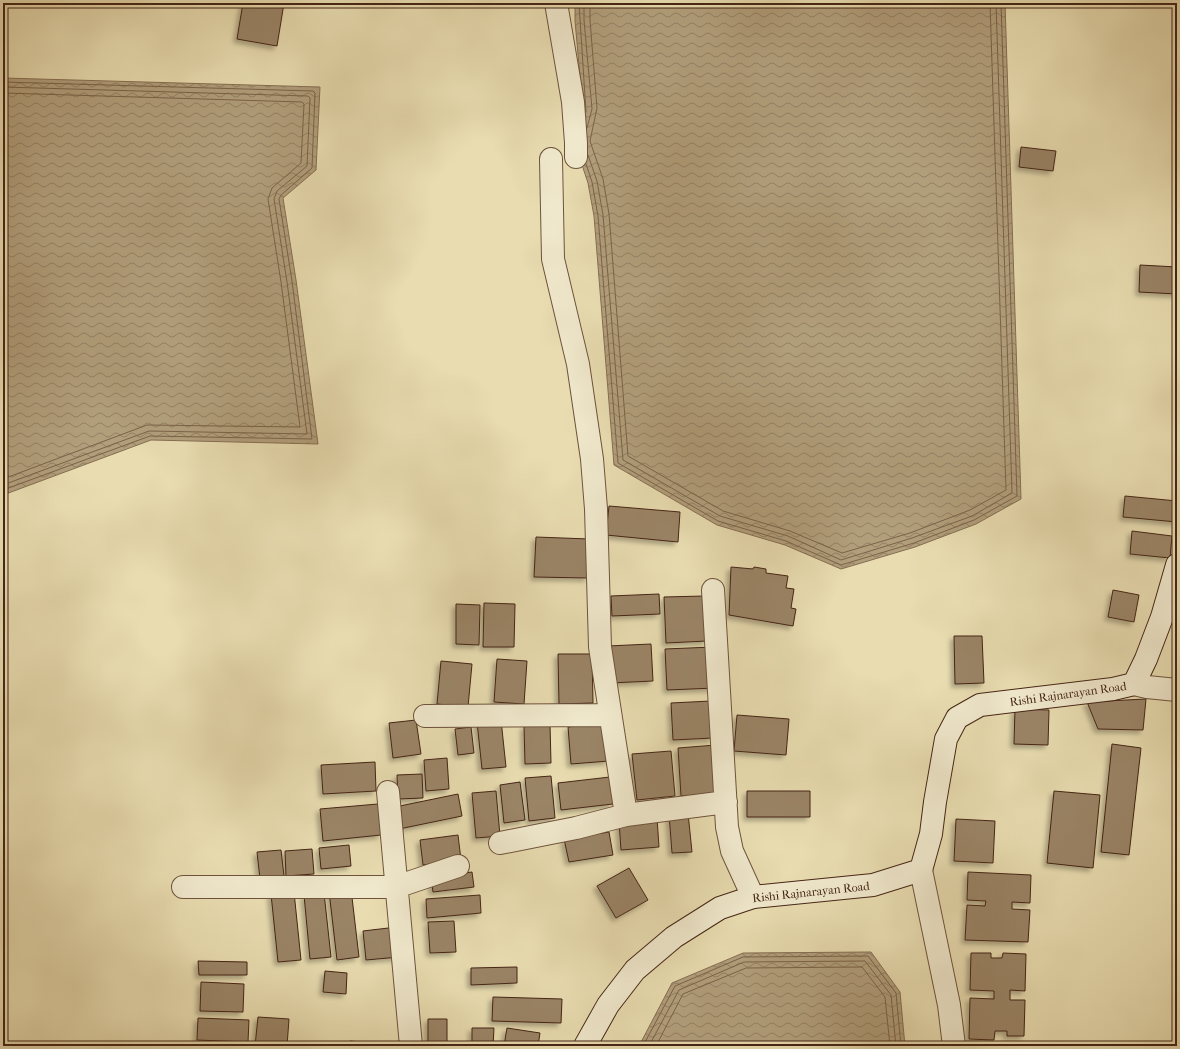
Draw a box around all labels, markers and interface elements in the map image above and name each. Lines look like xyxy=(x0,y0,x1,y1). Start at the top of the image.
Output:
street label: Rishi Rajnarayan Road xyxy=(1009,679,1128,709)
street label: Rishi Rajnarayan Road xyxy=(752,879,871,905)

